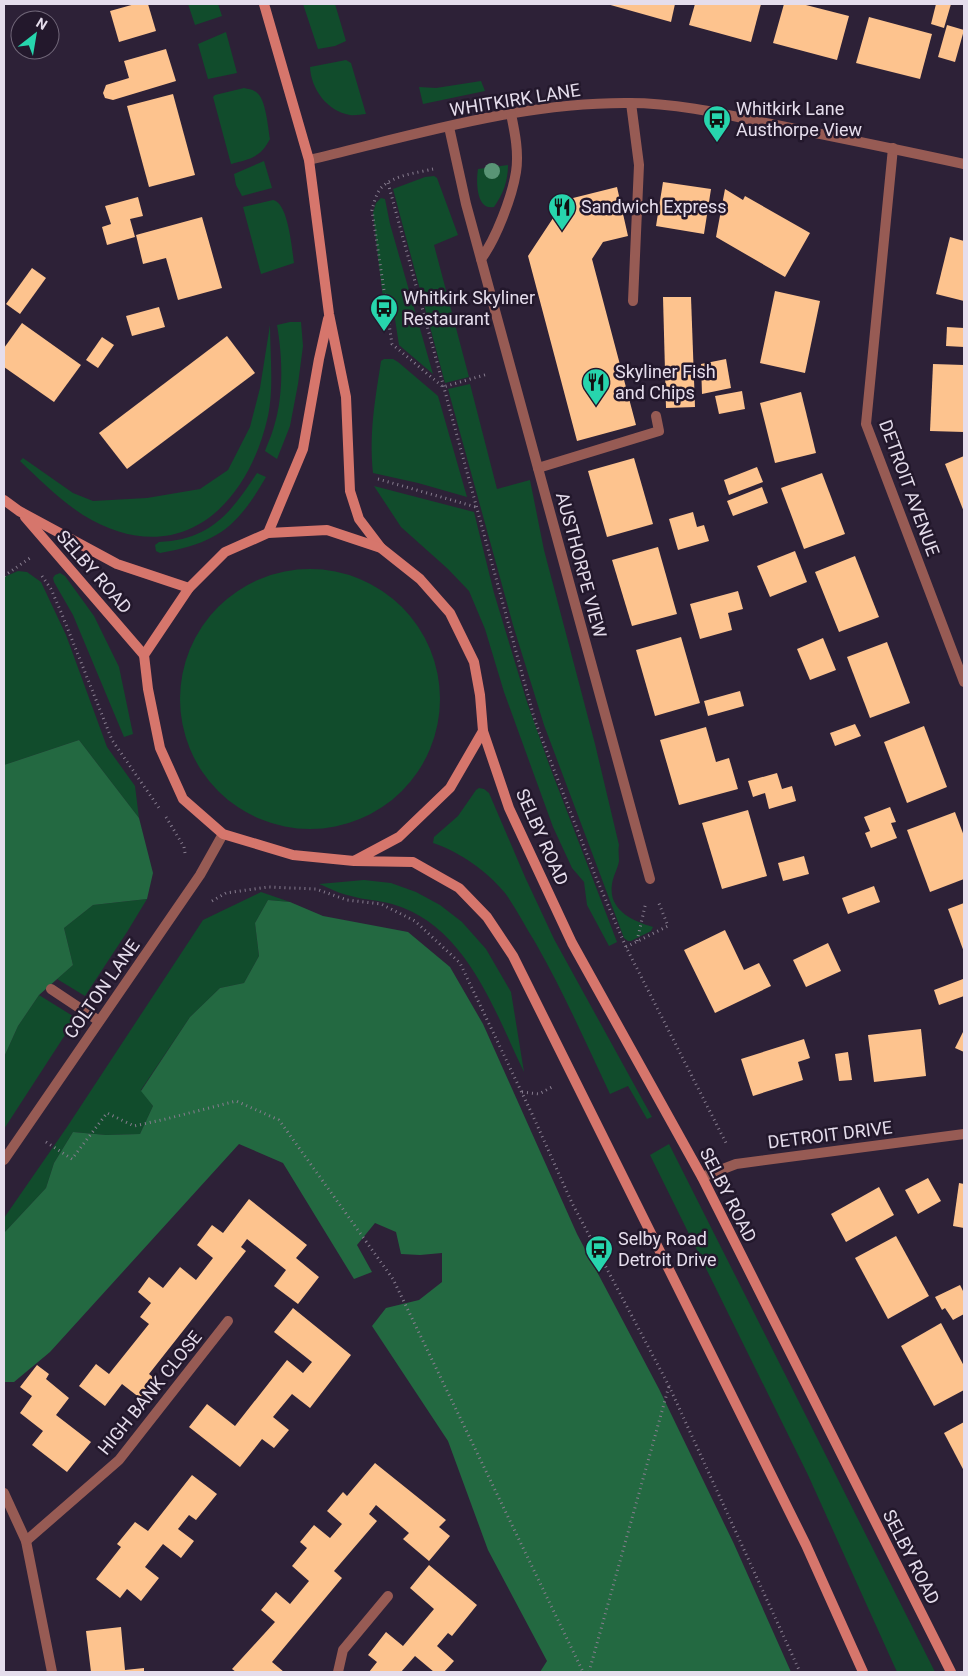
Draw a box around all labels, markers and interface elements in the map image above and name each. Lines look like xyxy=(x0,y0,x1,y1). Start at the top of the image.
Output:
north arrow xyxy=(10,10,60,60)
text: N xyxy=(33,14,50,33)
street label: WHITKIRK LANE xyxy=(448,79,582,120)
place label: Whitkirk Lane Austhorpe View xyxy=(736,98,863,140)
bus stop icon: Whitkirk Lane Austhorpe View xyxy=(702,104,732,143)
restaurant icon: Sandwich Express xyxy=(547,192,577,231)
place label: Sandwich Express xyxy=(581,196,727,217)
place label: Whitkirk Skyliner Restaurant xyxy=(403,287,535,329)
bus stop icon: Whitkirk Skyliner Restaurant xyxy=(369,293,399,332)
place label: Skyliner Fish and Chips xyxy=(615,361,716,403)
restaurant icon: Skyliner Fish and Chips xyxy=(581,367,611,406)
street label: DETROIT AVENUE xyxy=(875,417,944,559)
street label: AUSTHORPE VIEW xyxy=(552,490,611,640)
street label: SELBY ROAD xyxy=(53,526,136,618)
street label: SELBY ROAD xyxy=(512,785,573,888)
street label: COLTON LANE xyxy=(60,935,144,1042)
street label: DETROIT DRIVE xyxy=(766,1116,893,1153)
street label: SELBY ROAD xyxy=(696,1144,761,1246)
place label: Selby Road Detroit Drive xyxy=(618,1228,717,1270)
bus stop icon: Selby Road Detroit Drive xyxy=(584,1234,614,1273)
street label: HIGH BANK CLOSE xyxy=(93,1327,206,1459)
street label: SELBY ROAD xyxy=(879,1506,944,1608)

